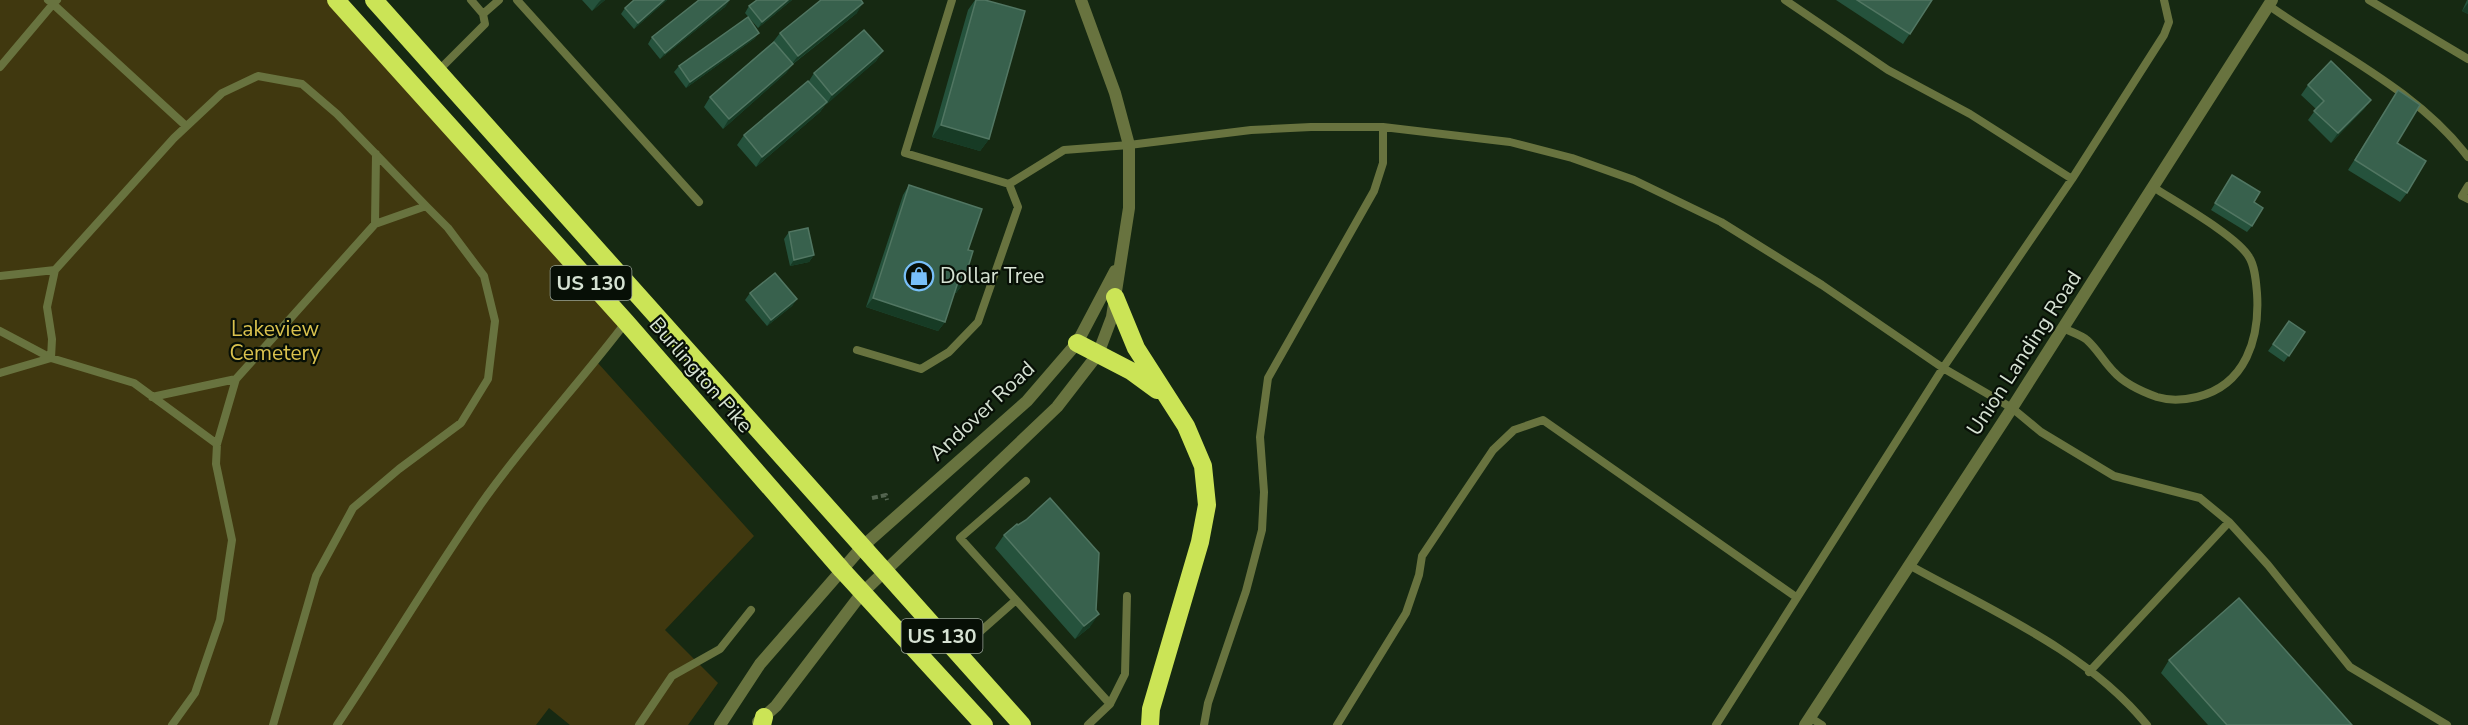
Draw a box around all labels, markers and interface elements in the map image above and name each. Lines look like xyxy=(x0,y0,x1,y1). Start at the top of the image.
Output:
shop icon: Dollar Tree xyxy=(903,260,935,292)
place label: Dollar Tree xyxy=(940,262,1045,290)
street label: Union Landing Road xyxy=(1960,265,2088,441)
road number: US 130 xyxy=(550,266,632,300)
street label: Burlington Pike xyxy=(643,311,759,439)
park label: Lakeview Cemetery xyxy=(229,315,321,367)
street label: Andover Road xyxy=(923,355,1041,467)
road number: US 130 xyxy=(902,619,982,653)

